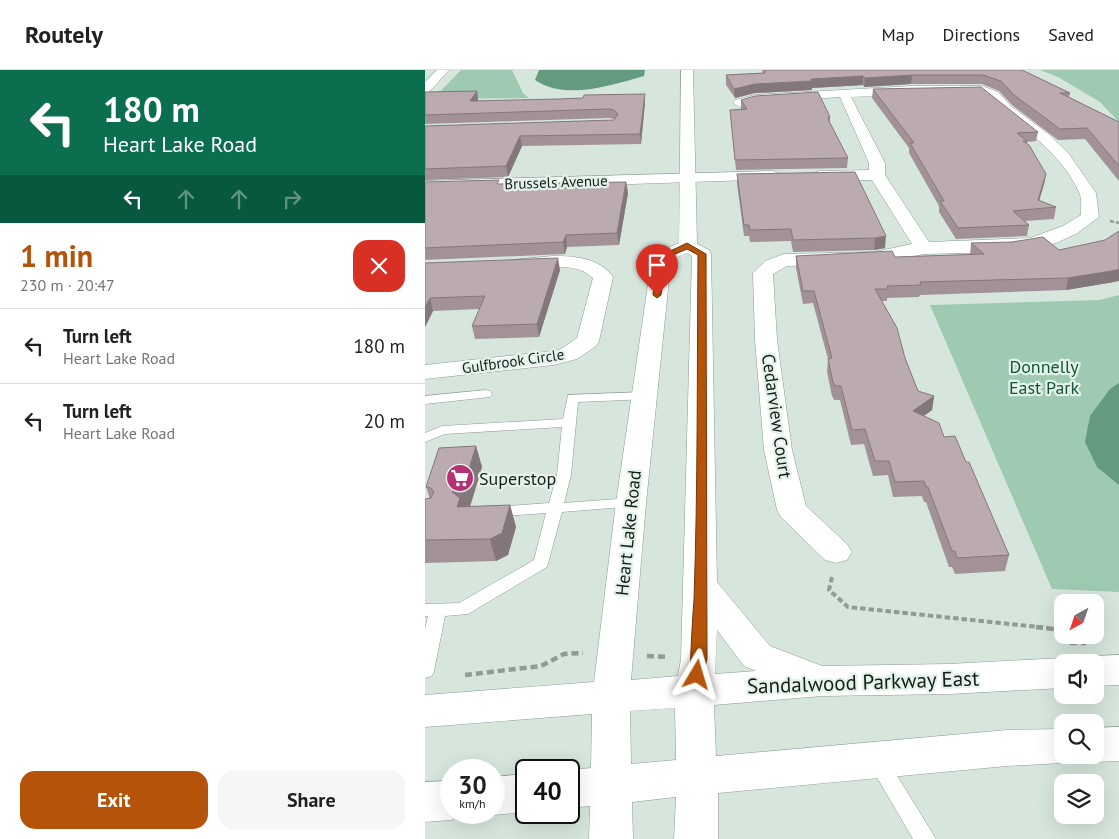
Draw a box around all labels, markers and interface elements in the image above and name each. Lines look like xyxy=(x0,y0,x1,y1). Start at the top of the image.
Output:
text: Routely xyxy=(25,19,103,50)
text: Map xyxy=(882,23,914,46)
text: Directions xyxy=(942,23,1020,46)
text: Saved xyxy=(1048,23,1094,46)
text: 180 m xyxy=(103,86,200,132)
icon: left xyxy=(20,90,85,155)
text: Heart Lake Road xyxy=(103,130,257,158)
street label: Brussels Avenue xyxy=(504,171,608,193)
icon: left xyxy=(119,185,147,213)
icon: ahead xyxy=(172,185,200,213)
icon: ahead xyxy=(225,185,253,213)
icon: right xyxy=(278,185,306,213)
text: 1 min xyxy=(20,236,93,275)
button: close xyxy=(353,240,405,292)
pin xyxy=(636,244,678,295)
icon: arrive xyxy=(643,251,671,279)
text: 230 m · 20:47 xyxy=(20,275,115,295)
text: Turn left xyxy=(63,324,132,348)
icon: left xyxy=(20,332,48,360)
text: 180 m xyxy=(353,334,405,358)
street label: Gulfbrook Circle xyxy=(461,344,565,378)
text: Heart Lake Road xyxy=(63,348,175,368)
street label: Cedarview Court xyxy=(757,352,797,480)
park label: Donnelly East Park xyxy=(1009,355,1079,399)
text: Turn left xyxy=(63,399,132,423)
icon: left xyxy=(20,407,48,435)
text: 20 m xyxy=(364,409,405,433)
text: Heart Lake Road xyxy=(63,423,175,443)
supermarket icon: Superstop xyxy=(445,463,475,493)
place label: Superstop xyxy=(479,467,556,490)
street label: Heart Lake Road xyxy=(610,469,646,597)
north arrow xyxy=(1054,594,1104,644)
map controls xyxy=(1054,594,1104,824)
position arrow xyxy=(670,648,722,700)
button: sound xyxy=(1054,654,1104,704)
street label: Sandalwood Parkway East xyxy=(746,664,980,700)
button: search xyxy=(1054,714,1104,764)
speed limit sign: 40 xyxy=(515,759,580,824)
text: 30 xyxy=(458,769,487,801)
button: Exit xyxy=(20,771,208,829)
button: Share xyxy=(218,771,405,829)
button: layers xyxy=(1054,774,1104,824)
text: km/h xyxy=(459,796,486,811)

